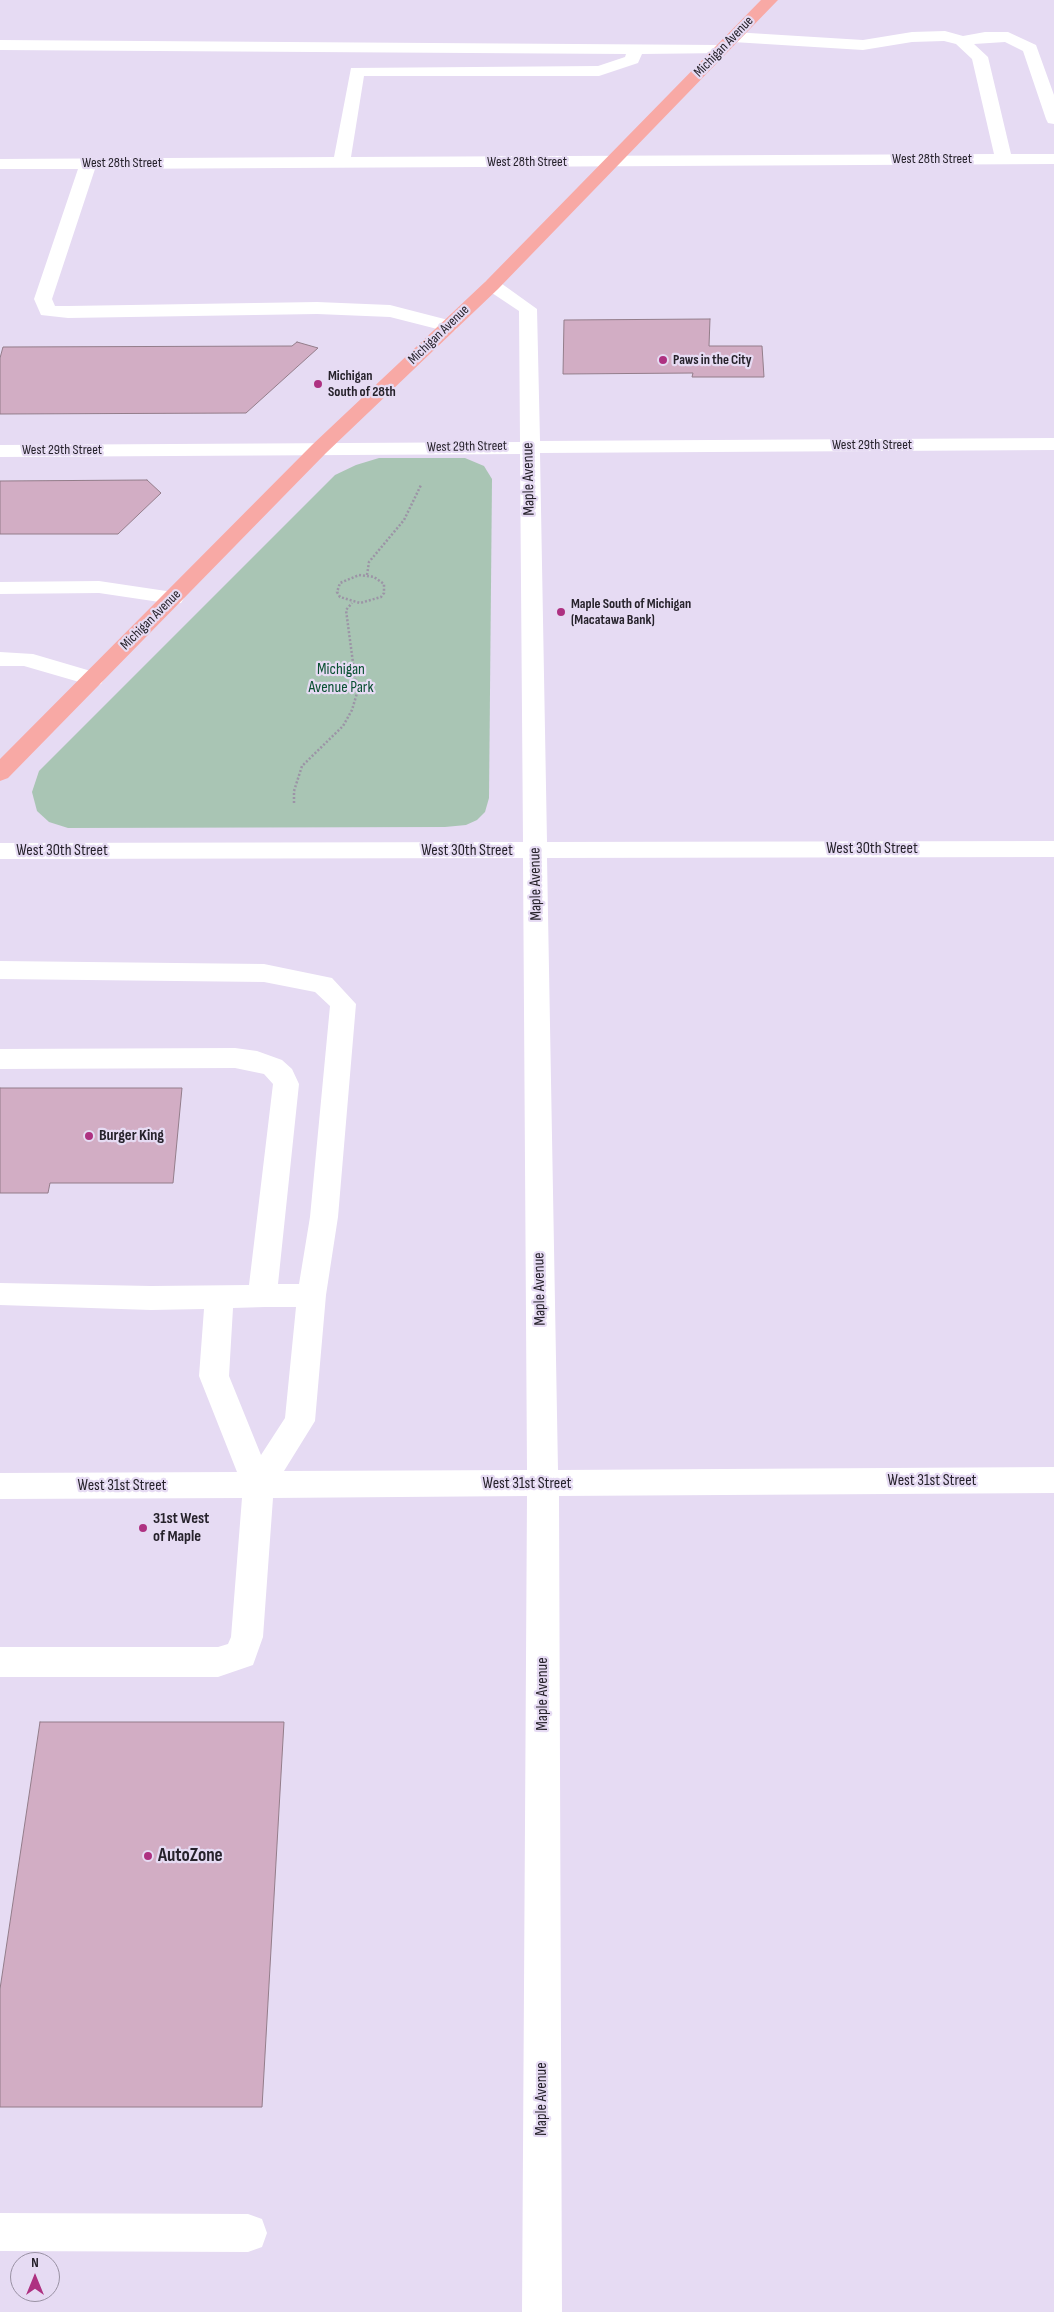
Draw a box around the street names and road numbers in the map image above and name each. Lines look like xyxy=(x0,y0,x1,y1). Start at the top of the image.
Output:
street label: Michigan Avenue xyxy=(691,13,757,81)
street label: West 28th Street xyxy=(892,151,972,167)
street label: West 28th Street xyxy=(487,154,567,170)
street label: West 28th Street xyxy=(82,155,162,171)
street label: Michigan Avenue xyxy=(405,302,473,368)
street label: West 29th Street xyxy=(832,437,912,453)
street label: West 29th Street xyxy=(427,438,507,456)
street label: West 29th Street xyxy=(22,442,102,458)
street label: Maple Avenue xyxy=(519,442,539,516)
street label: Michigan Avenue xyxy=(117,586,185,654)
street label: West 30th Street xyxy=(826,839,918,859)
street label: West 30th Street xyxy=(16,841,108,861)
street label: West 30th Street xyxy=(421,841,513,861)
street label: Maple Avenue xyxy=(526,847,546,921)
street label: Maple Avenue xyxy=(530,1252,550,1326)
street label: West 31st Street xyxy=(888,1471,976,1491)
street label: West 31st Street xyxy=(483,1474,571,1494)
street label: West 31st Street xyxy=(78,1476,166,1496)
street label: Maple Avenue xyxy=(533,1657,553,1731)
street label: Maple Avenue xyxy=(532,2062,552,2136)

